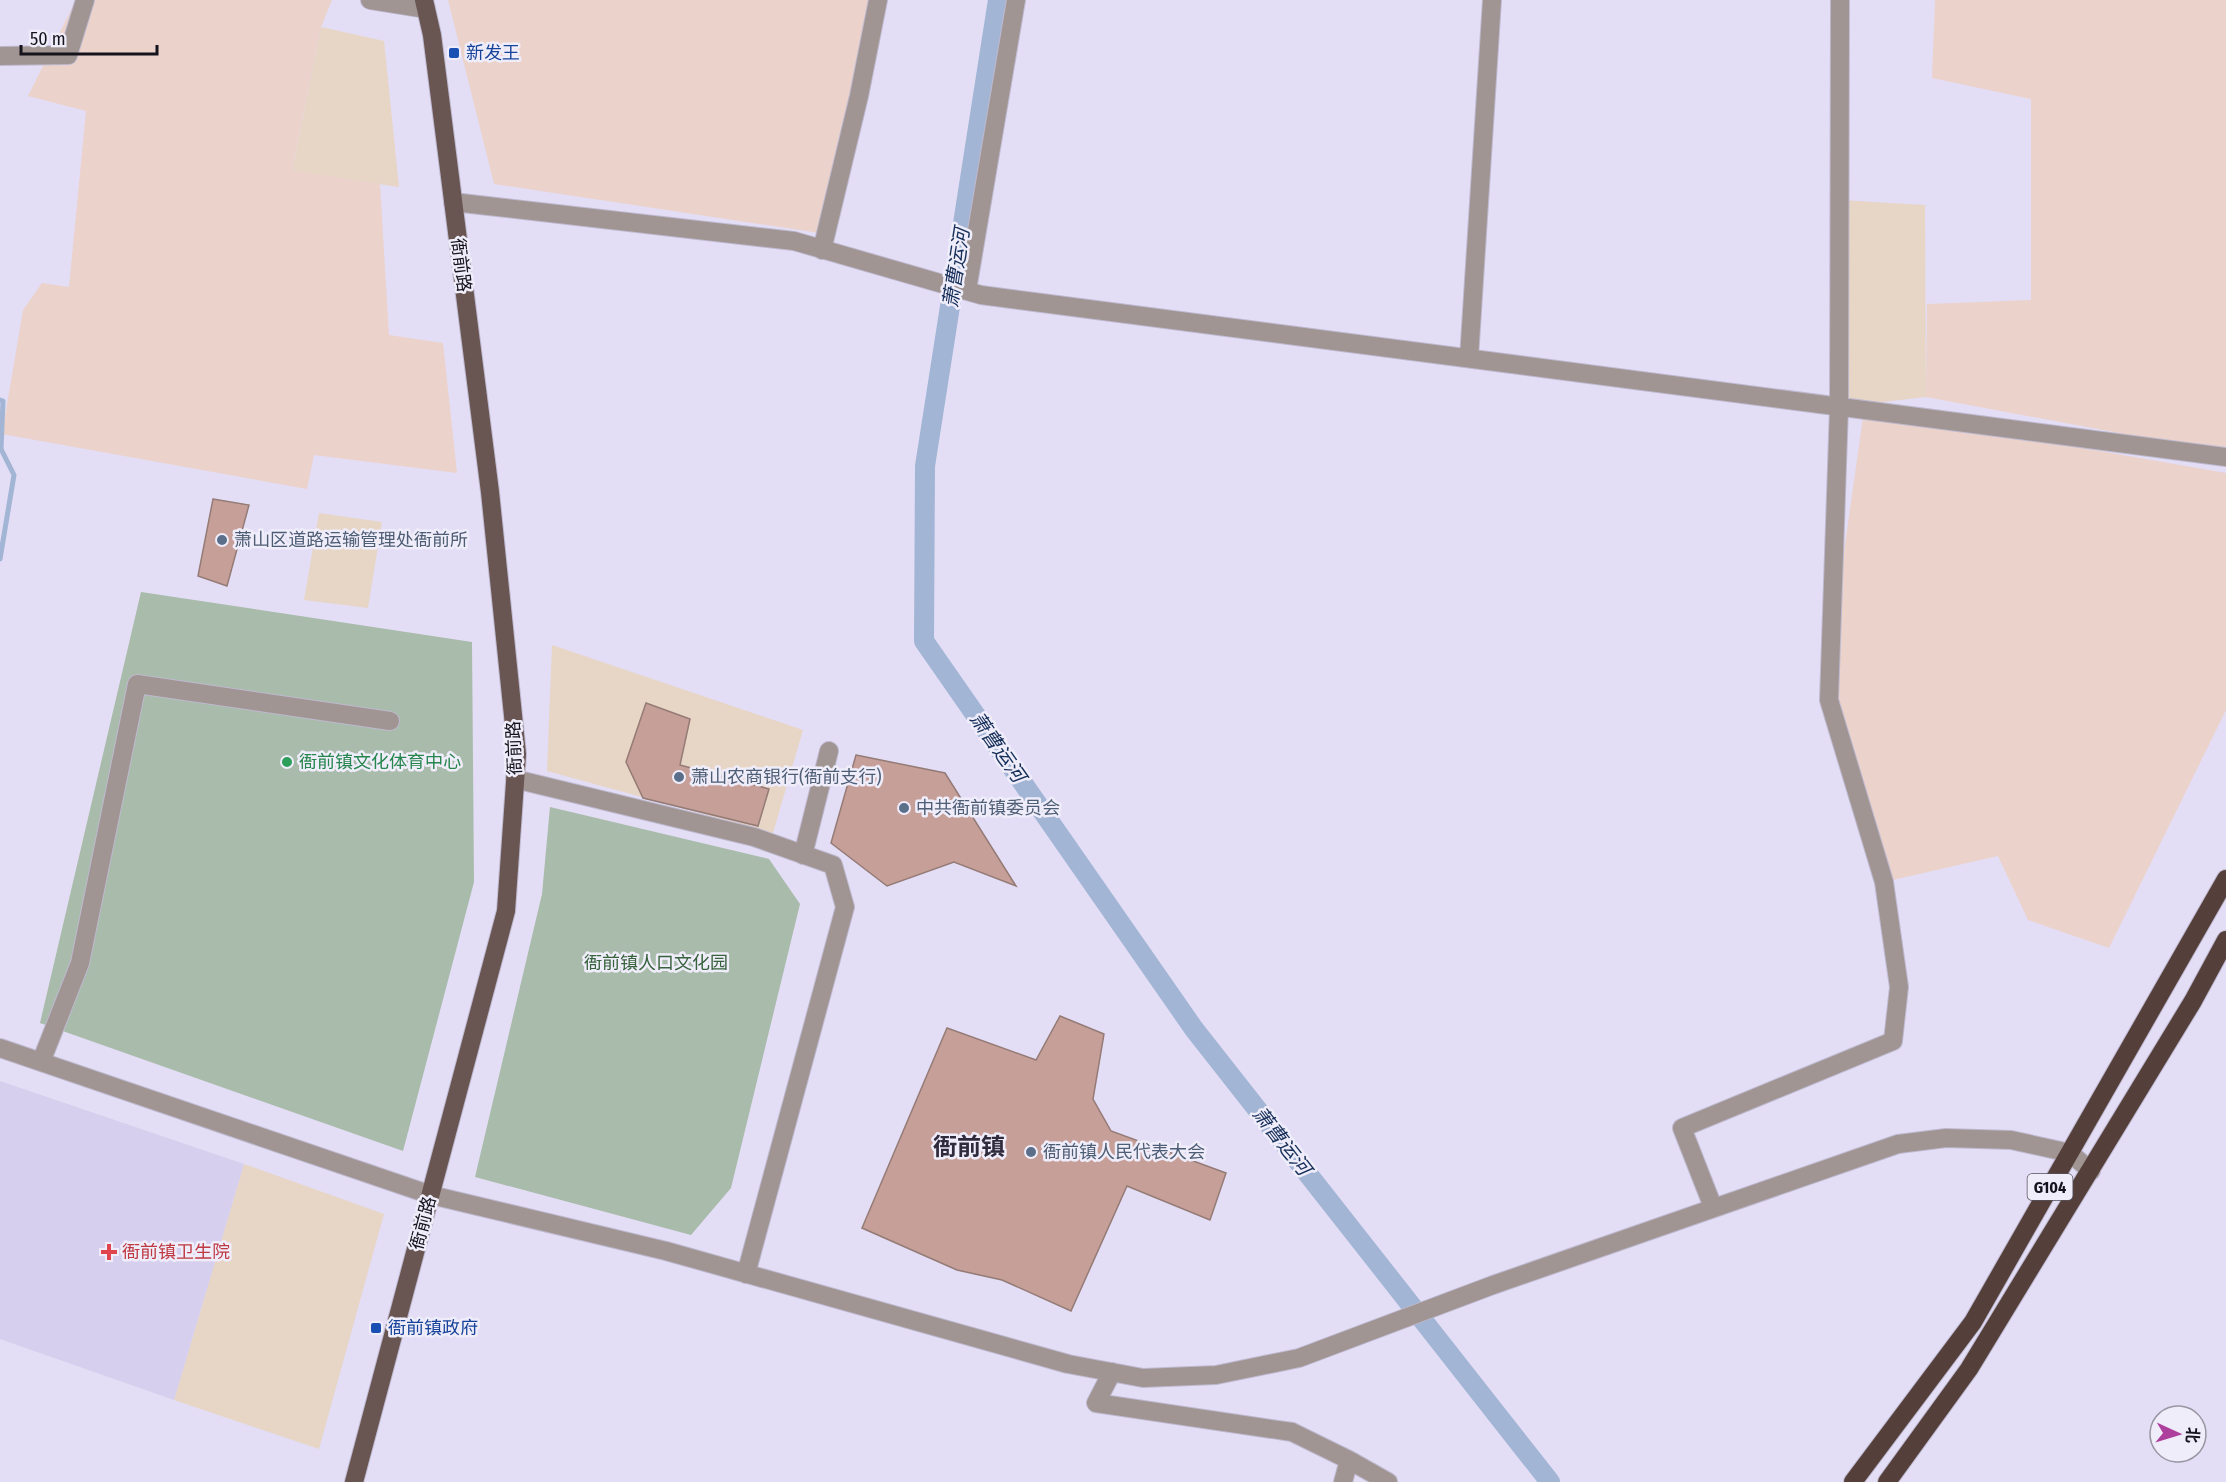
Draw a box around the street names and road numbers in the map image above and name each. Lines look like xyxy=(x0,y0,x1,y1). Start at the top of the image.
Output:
street label: 衙前路 xyxy=(447,237,475,293)
street label: 衙前路 xyxy=(502,721,526,775)
road number: G104 xyxy=(2028,1174,2072,1200)
street label: 衙前路 xyxy=(405,1194,441,1252)

